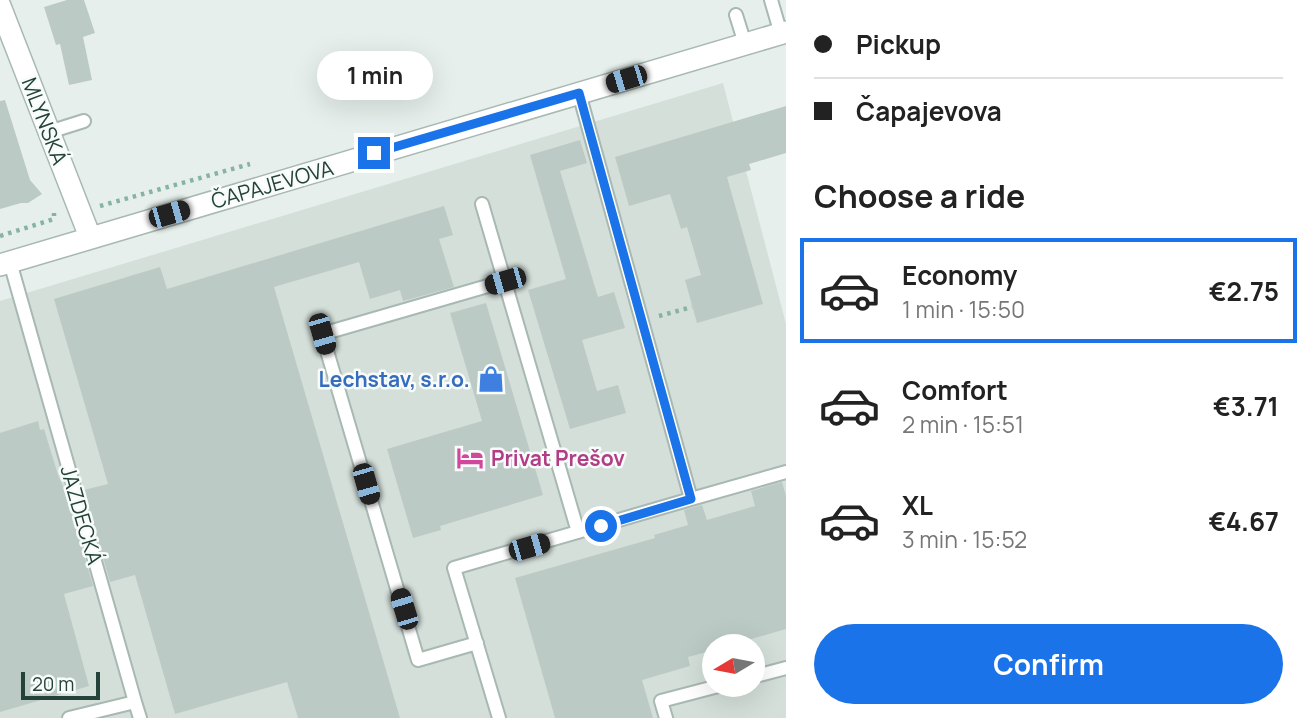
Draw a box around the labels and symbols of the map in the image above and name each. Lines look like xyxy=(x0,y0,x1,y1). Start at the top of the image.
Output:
callout: 1 min xyxy=(316,52,432,100)
car xyxy=(603,63,650,95)
street label: MLYNSKÁ xyxy=(16,73,74,169)
route end xyxy=(358,137,390,169)
street label: ČAPAJEVOVA xyxy=(208,153,336,215)
car xyxy=(146,198,193,230)
car xyxy=(482,265,529,297)
car xyxy=(307,311,338,357)
shop icon: Lechstav, s.r.o. xyxy=(476,364,506,394)
place label: Lechstav, s.r.o. xyxy=(319,365,470,393)
hotel icon: Privat Prešov xyxy=(455,443,485,473)
place label: Privat Prešov xyxy=(491,444,625,472)
car xyxy=(351,461,382,507)
street label: JAZDECKÁ xyxy=(55,462,109,568)
route start xyxy=(585,510,617,542)
car xyxy=(506,531,553,563)
car xyxy=(388,586,421,632)
north arrow xyxy=(702,634,765,696)
scale bar xyxy=(21,669,100,701)

